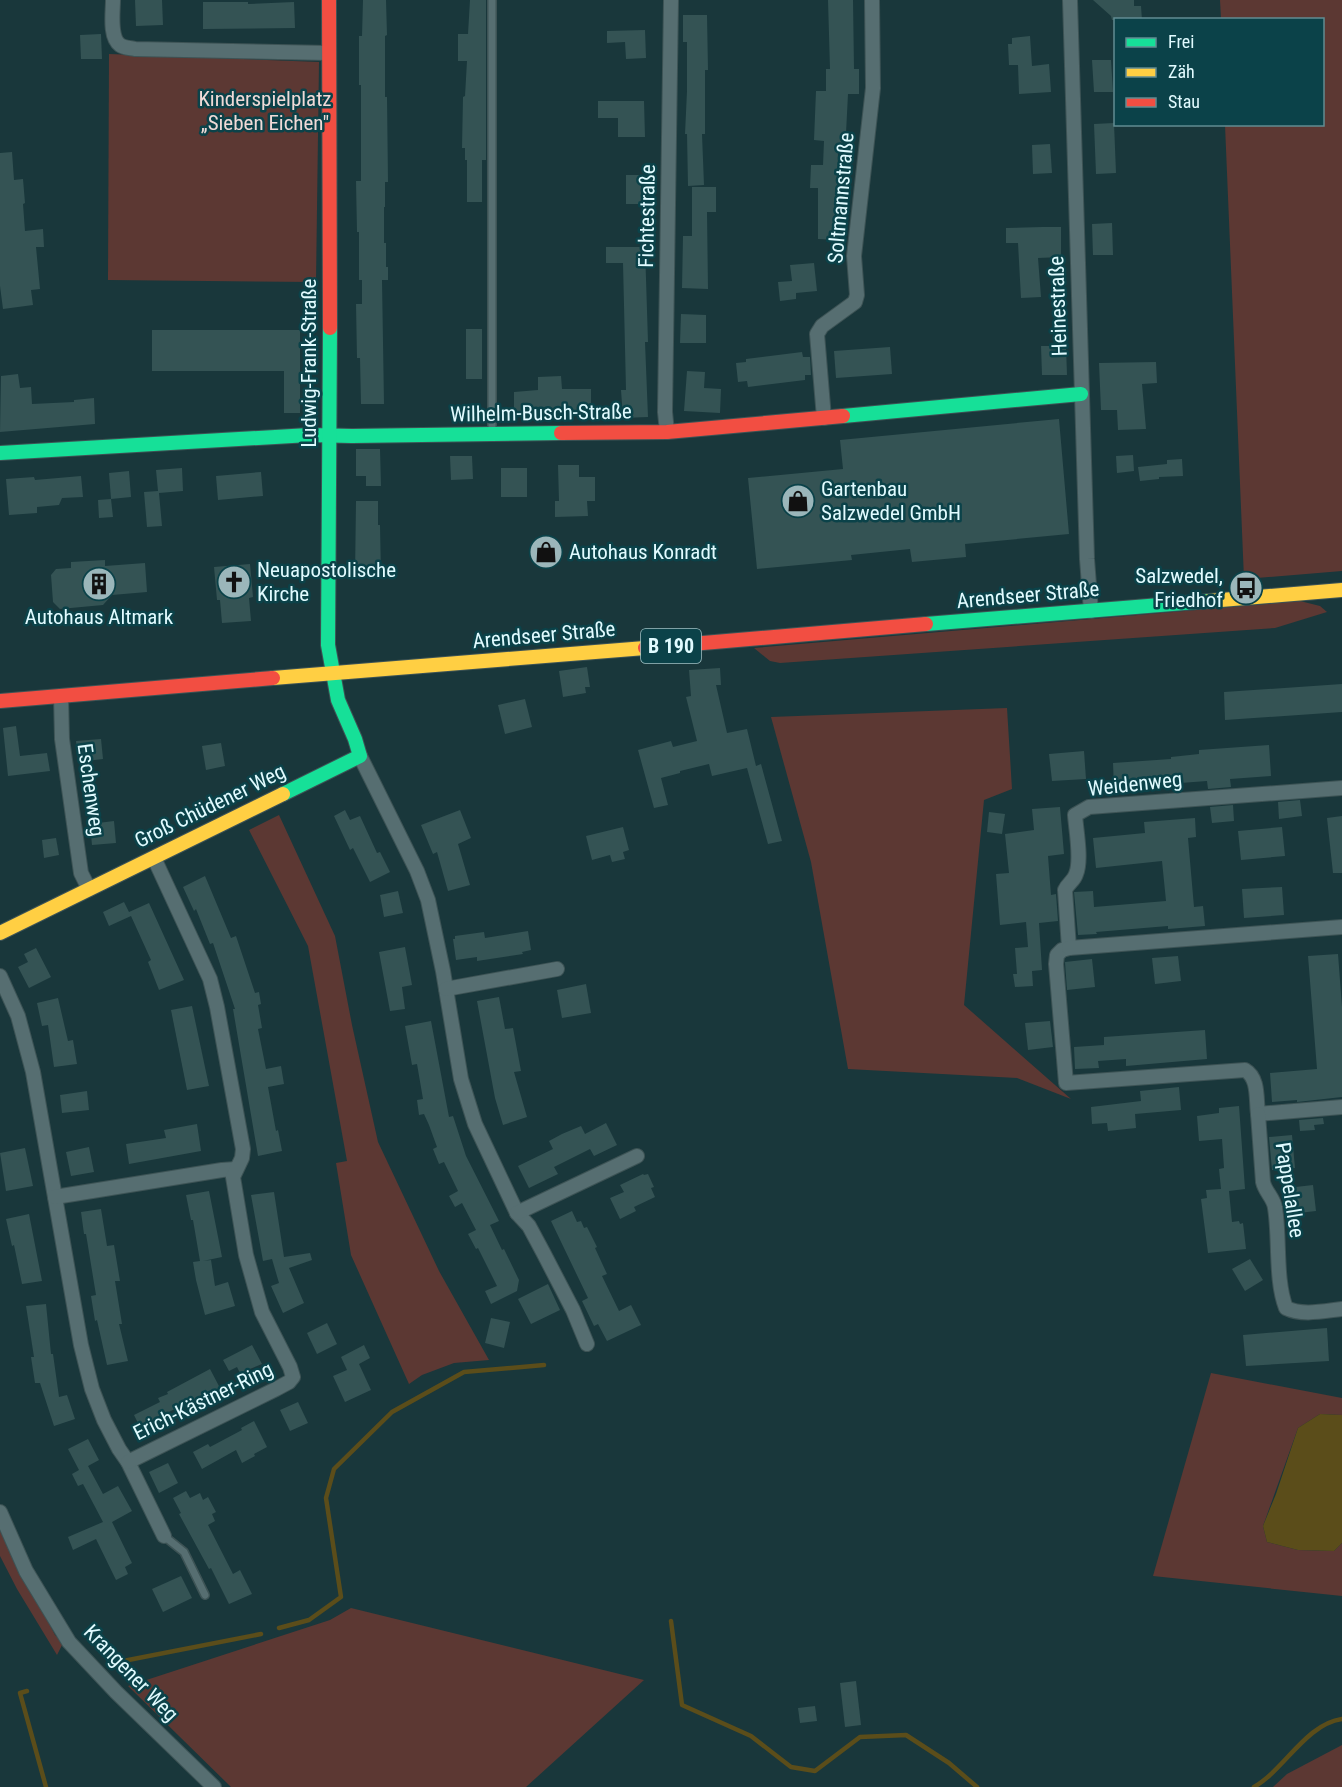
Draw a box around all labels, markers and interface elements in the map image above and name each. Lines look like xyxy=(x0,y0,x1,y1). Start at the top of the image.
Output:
legend xyxy=(1114,18,1324,126)
text: Frei xyxy=(1168,31,1194,52)
text: Zäh xyxy=(1168,61,1195,82)
park label: Kinderspielplatz „Sieben Eichen" xyxy=(198,87,332,135)
text: Stau xyxy=(1168,91,1200,112)
street label: Soltmannstraße xyxy=(823,131,859,264)
street label: Fichtestraße xyxy=(634,164,660,268)
street label: Heinestraße xyxy=(1044,255,1072,357)
street label: Ludwig-Frank-Straße xyxy=(297,278,321,447)
street label: Wilhelm-Busch-Straße xyxy=(450,399,632,427)
place label: Gartenbau Salzwedel GmbH xyxy=(821,477,961,525)
shop icon: Gartenbau Salzwedel GmbH xyxy=(780,483,816,519)
shop icon: Autohaus Konradt xyxy=(528,534,564,570)
place label: Autohaus Konradt xyxy=(569,540,717,564)
place label: Neuapostolische Kirche xyxy=(257,558,396,606)
church icon: Neuapostolische Kirche xyxy=(216,564,252,600)
place label: Salzwedel, Friedhof xyxy=(1135,564,1223,612)
building icon: Autohaus Altmark xyxy=(81,566,117,602)
bus stop icon: Salzwedel, Friedhof xyxy=(1228,570,1264,606)
street label: Arendseer Straße xyxy=(956,577,1101,613)
place label: Autohaus Altmark xyxy=(25,605,174,629)
street label: Arendseer Straße xyxy=(472,617,617,653)
road number: B 190 xyxy=(641,629,701,663)
street label: Eschenweg xyxy=(73,742,109,838)
street label: Groß Chüdener Weg xyxy=(131,759,289,853)
street label: Weidenweg xyxy=(1087,767,1183,801)
street label: Pappelallee xyxy=(1271,1141,1309,1240)
street label: Erich-Kästner-Ring xyxy=(129,1357,277,1445)
street label: Krangener Weg xyxy=(79,1620,183,1726)

